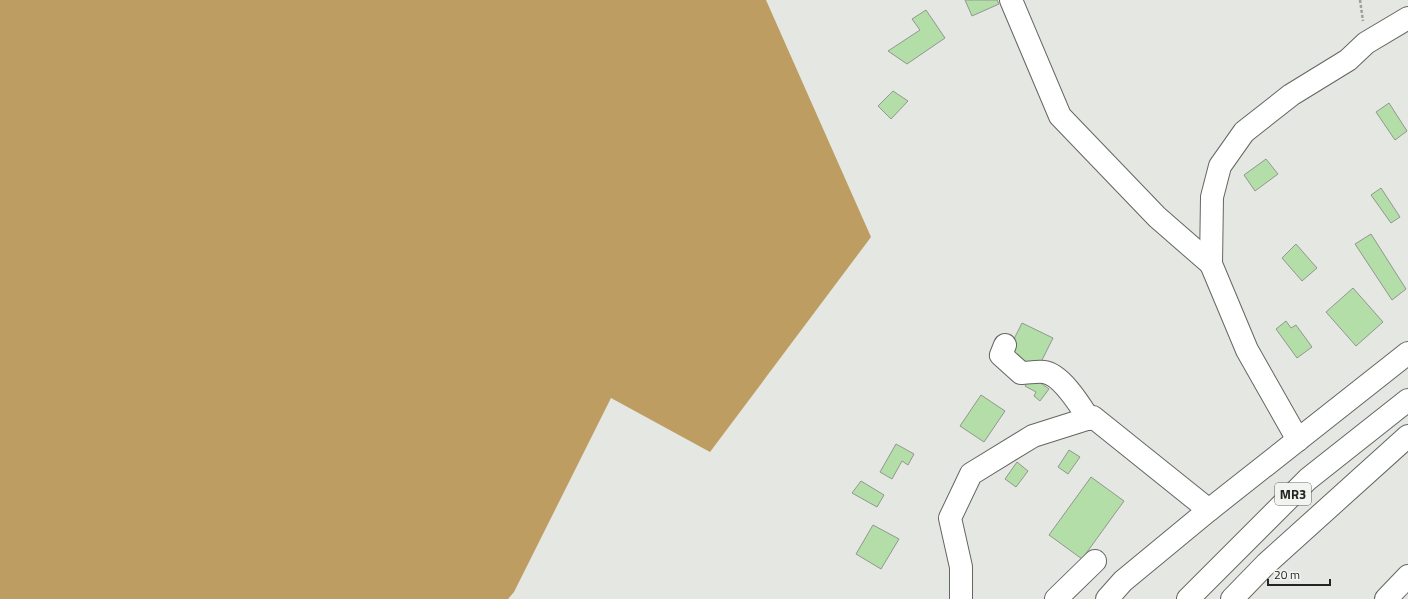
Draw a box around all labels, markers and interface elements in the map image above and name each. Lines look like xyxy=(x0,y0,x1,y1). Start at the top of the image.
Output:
road number: MR3 xyxy=(1275,483,1311,505)
scale bar xyxy=(1268,561,1330,587)
text: 20 m xyxy=(1274,565,1300,584)

